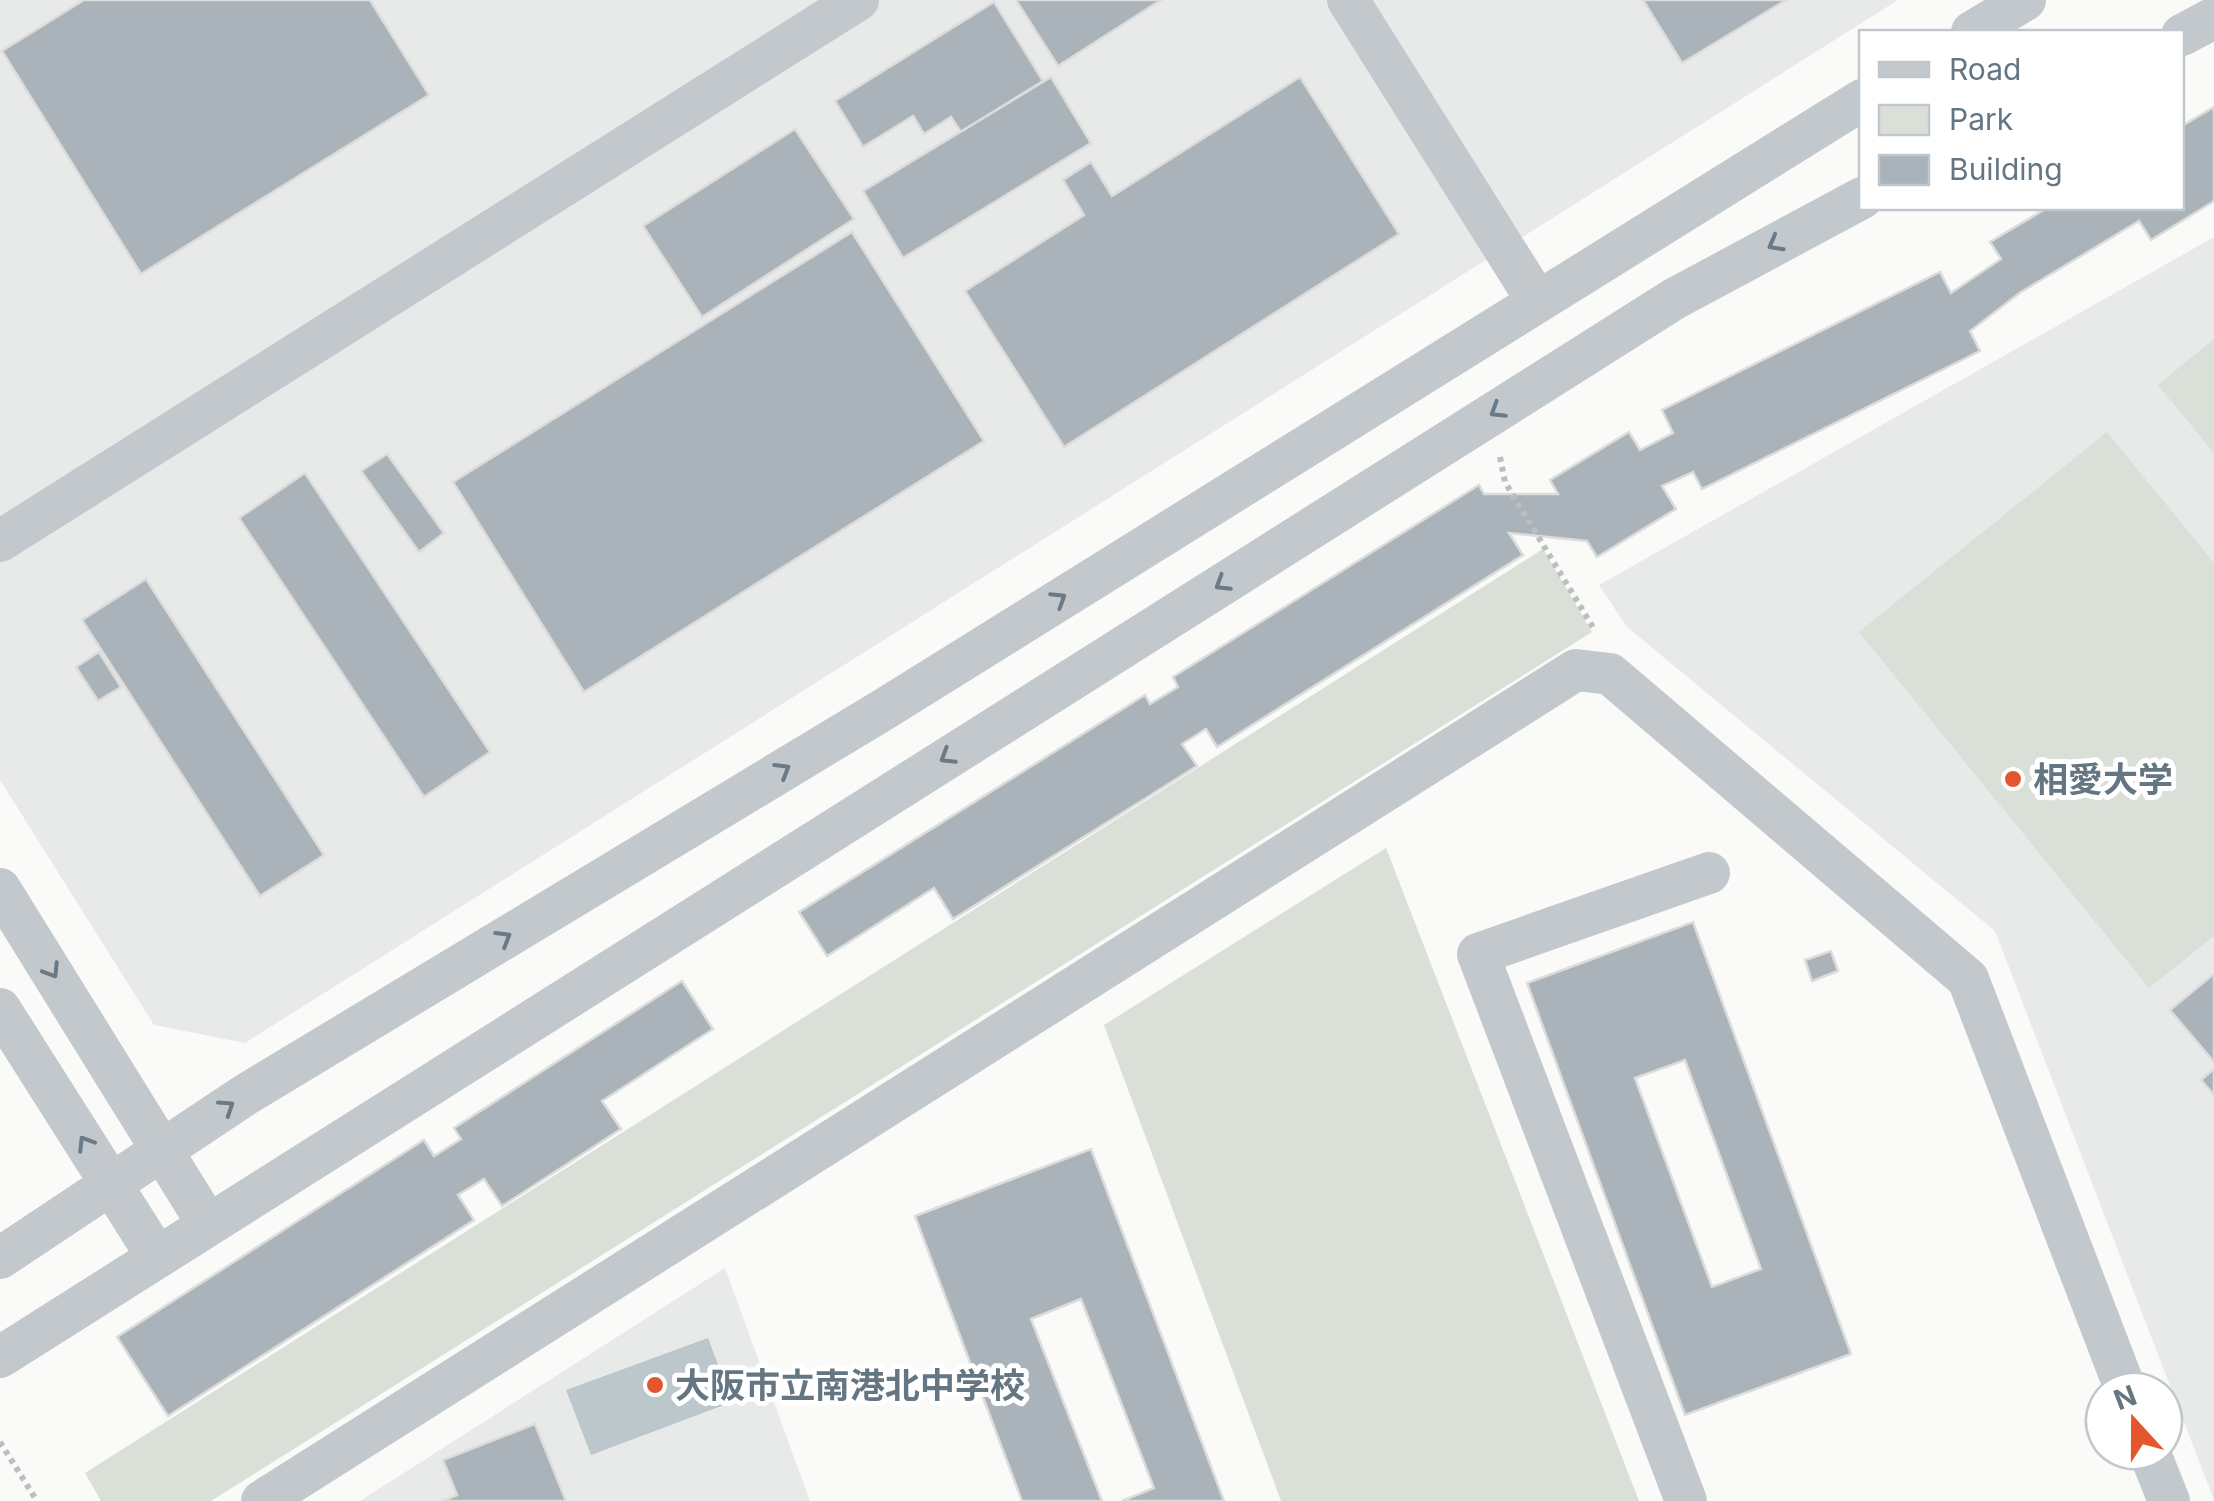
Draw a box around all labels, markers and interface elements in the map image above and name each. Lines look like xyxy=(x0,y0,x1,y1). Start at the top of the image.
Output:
legend xyxy=(1859,30,2184,210)
text: Road xyxy=(1949,51,2021,87)
text: Park xyxy=(1949,101,2014,137)
text: Building xyxy=(1949,151,2063,187)
one-way arrow xyxy=(1768,231,1786,251)
one-way arrow xyxy=(1490,399,1508,418)
one-way arrow xyxy=(1215,572,1233,591)
one-way arrow xyxy=(1048,592,1066,611)
one-way arrow xyxy=(940,745,958,764)
place label: 相愛大学 xyxy=(2033,758,2173,800)
one-way arrow xyxy=(772,763,790,782)
marker: 相愛大学 xyxy=(2002,768,2024,790)
one-way arrow xyxy=(493,931,511,950)
one-way arrow xyxy=(39,961,58,979)
one-way arrow xyxy=(215,1101,234,1119)
one-way arrow xyxy=(78,1136,97,1154)
place label: 大阪市立南港北中学校 xyxy=(675,1364,1025,1406)
north arrow xyxy=(2084,1371,2184,1471)
marker: 大阪市立南港北中学校 xyxy=(644,1374,666,1396)
text: N xyxy=(2109,1378,2141,1417)

